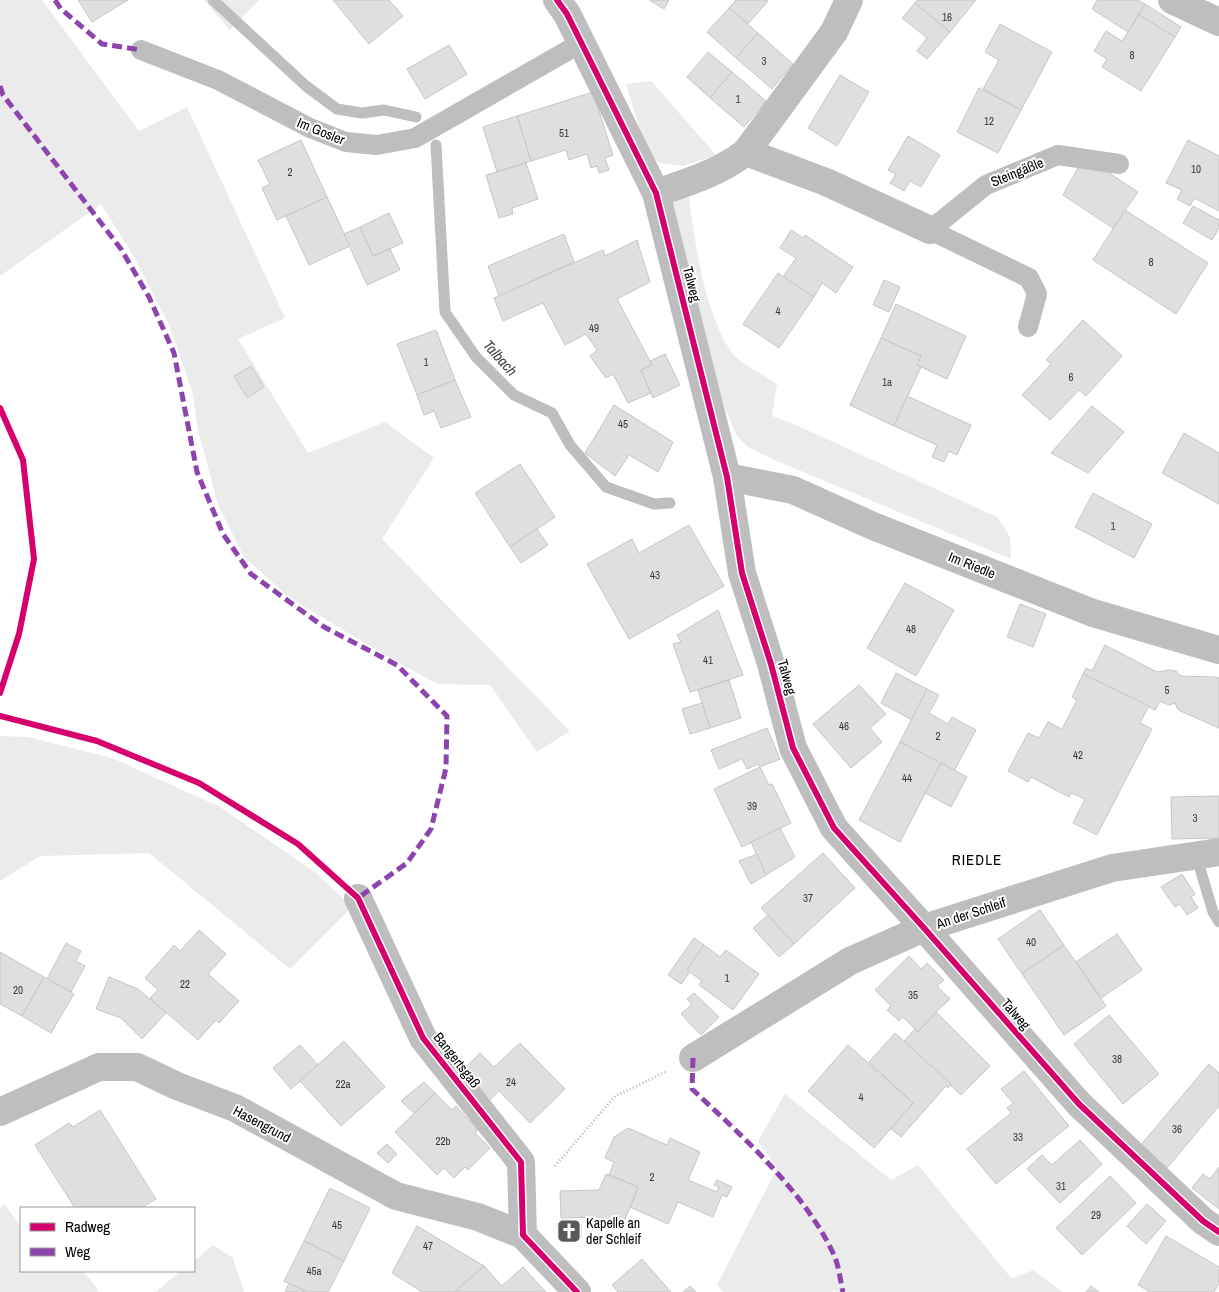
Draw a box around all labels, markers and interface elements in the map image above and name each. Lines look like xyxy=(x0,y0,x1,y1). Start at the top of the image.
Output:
house number: 16 xyxy=(942,10,952,24)
house number: 8 xyxy=(1129,48,1135,62)
house number: 3 xyxy=(761,54,767,68)
house number: 1 xyxy=(735,92,741,106)
street label: Im Gosler xyxy=(295,113,348,149)
house number: 12 xyxy=(984,114,994,128)
house number: 51 xyxy=(559,126,569,140)
street label: Steingäßle xyxy=(988,153,1046,191)
house number: 10 xyxy=(1191,162,1201,176)
house number: 2 xyxy=(287,165,293,179)
house number: 8 xyxy=(1148,255,1154,269)
street label: Talweg xyxy=(679,264,705,304)
house number: 4 xyxy=(775,304,781,318)
house number: 49 xyxy=(589,321,599,335)
water label: Talbach xyxy=(478,335,522,380)
house number: 1 xyxy=(423,355,429,369)
house number: 6 xyxy=(1068,370,1074,384)
house number: 1a xyxy=(882,375,892,389)
house number: 45 xyxy=(618,417,628,431)
house number: 1 xyxy=(1110,519,1116,533)
street label: Im Riedle xyxy=(946,547,998,583)
house number: 43 xyxy=(650,568,660,582)
house number: 48 xyxy=(906,622,916,636)
house number: 41 xyxy=(703,653,713,667)
street label: Talweg xyxy=(774,657,801,697)
house number: 5 xyxy=(1164,683,1170,697)
house number: 46 xyxy=(839,719,849,733)
house number: 2 xyxy=(935,729,941,743)
house number: 42 xyxy=(1073,748,1083,762)
house number: 44 xyxy=(902,771,912,785)
house number: 39 xyxy=(747,799,757,813)
house number: 3 xyxy=(1192,811,1198,825)
district label: RIEDLE xyxy=(952,849,1002,870)
house number: 37 xyxy=(803,891,813,905)
street label: An der Schleif xyxy=(933,893,1009,933)
house number: 40 xyxy=(1026,935,1036,949)
house number: 1 xyxy=(724,971,730,985)
house number: 22 xyxy=(180,977,190,991)
house number: 20 xyxy=(13,983,23,997)
house number: 35 xyxy=(908,988,918,1002)
street label: Talweg xyxy=(997,995,1035,1034)
street label: Bangertsgaß xyxy=(430,1029,484,1091)
house number: 38 xyxy=(1112,1052,1122,1066)
house number: 24 xyxy=(506,1075,516,1089)
house number: 22a xyxy=(335,1077,351,1091)
house number: 4 xyxy=(858,1090,864,1104)
street label: Hasengrund xyxy=(230,1101,294,1147)
house number: 36 xyxy=(1172,1122,1182,1136)
house number: 33 xyxy=(1013,1130,1023,1144)
house number: 22b xyxy=(435,1134,451,1148)
house number: 2 xyxy=(649,1170,655,1184)
house number: 31 xyxy=(1056,1179,1066,1193)
legend xyxy=(20,1207,195,1272)
house number: 29 xyxy=(1091,1208,1101,1222)
place label: Kapelle an der Schleif xyxy=(586,1214,642,1248)
text: Radweg xyxy=(65,1216,110,1237)
house number: 45 xyxy=(332,1218,342,1232)
church icon: Kapelle an der Schleif xyxy=(556,1218,582,1244)
house number: 47 xyxy=(423,1239,433,1253)
text: Weg xyxy=(65,1241,90,1262)
house number: 45a xyxy=(306,1264,322,1278)

